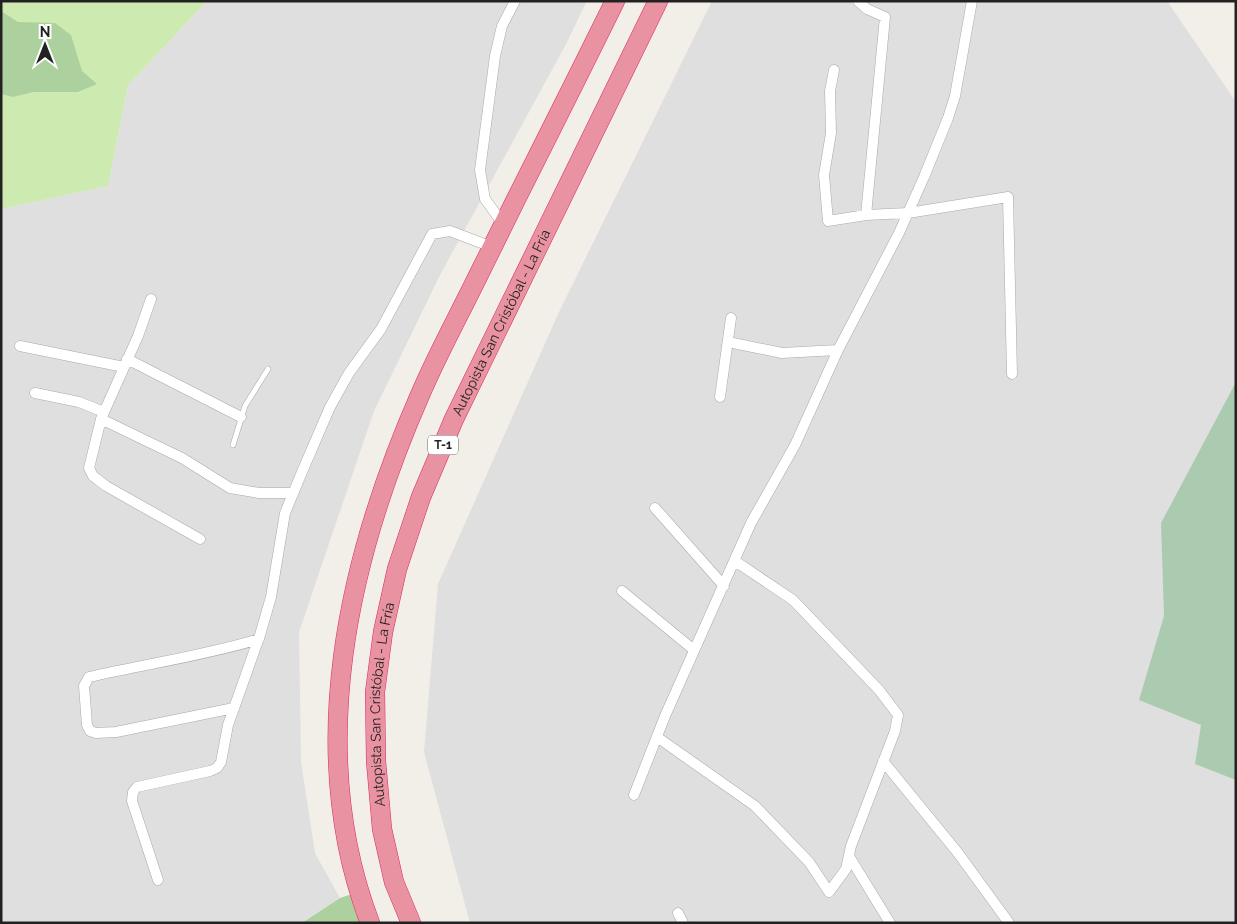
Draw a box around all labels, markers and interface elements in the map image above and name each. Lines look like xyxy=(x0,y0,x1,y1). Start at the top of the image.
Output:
north arrow xyxy=(20,20,70,70)
text: N xyxy=(40,24,50,40)
street label: Autopista San Cristóbal - La Fría xyxy=(449,227,553,418)
road number: T-1 xyxy=(428,436,458,454)
street label: Autopista San Cristóbal - La Fría xyxy=(367,601,397,807)

